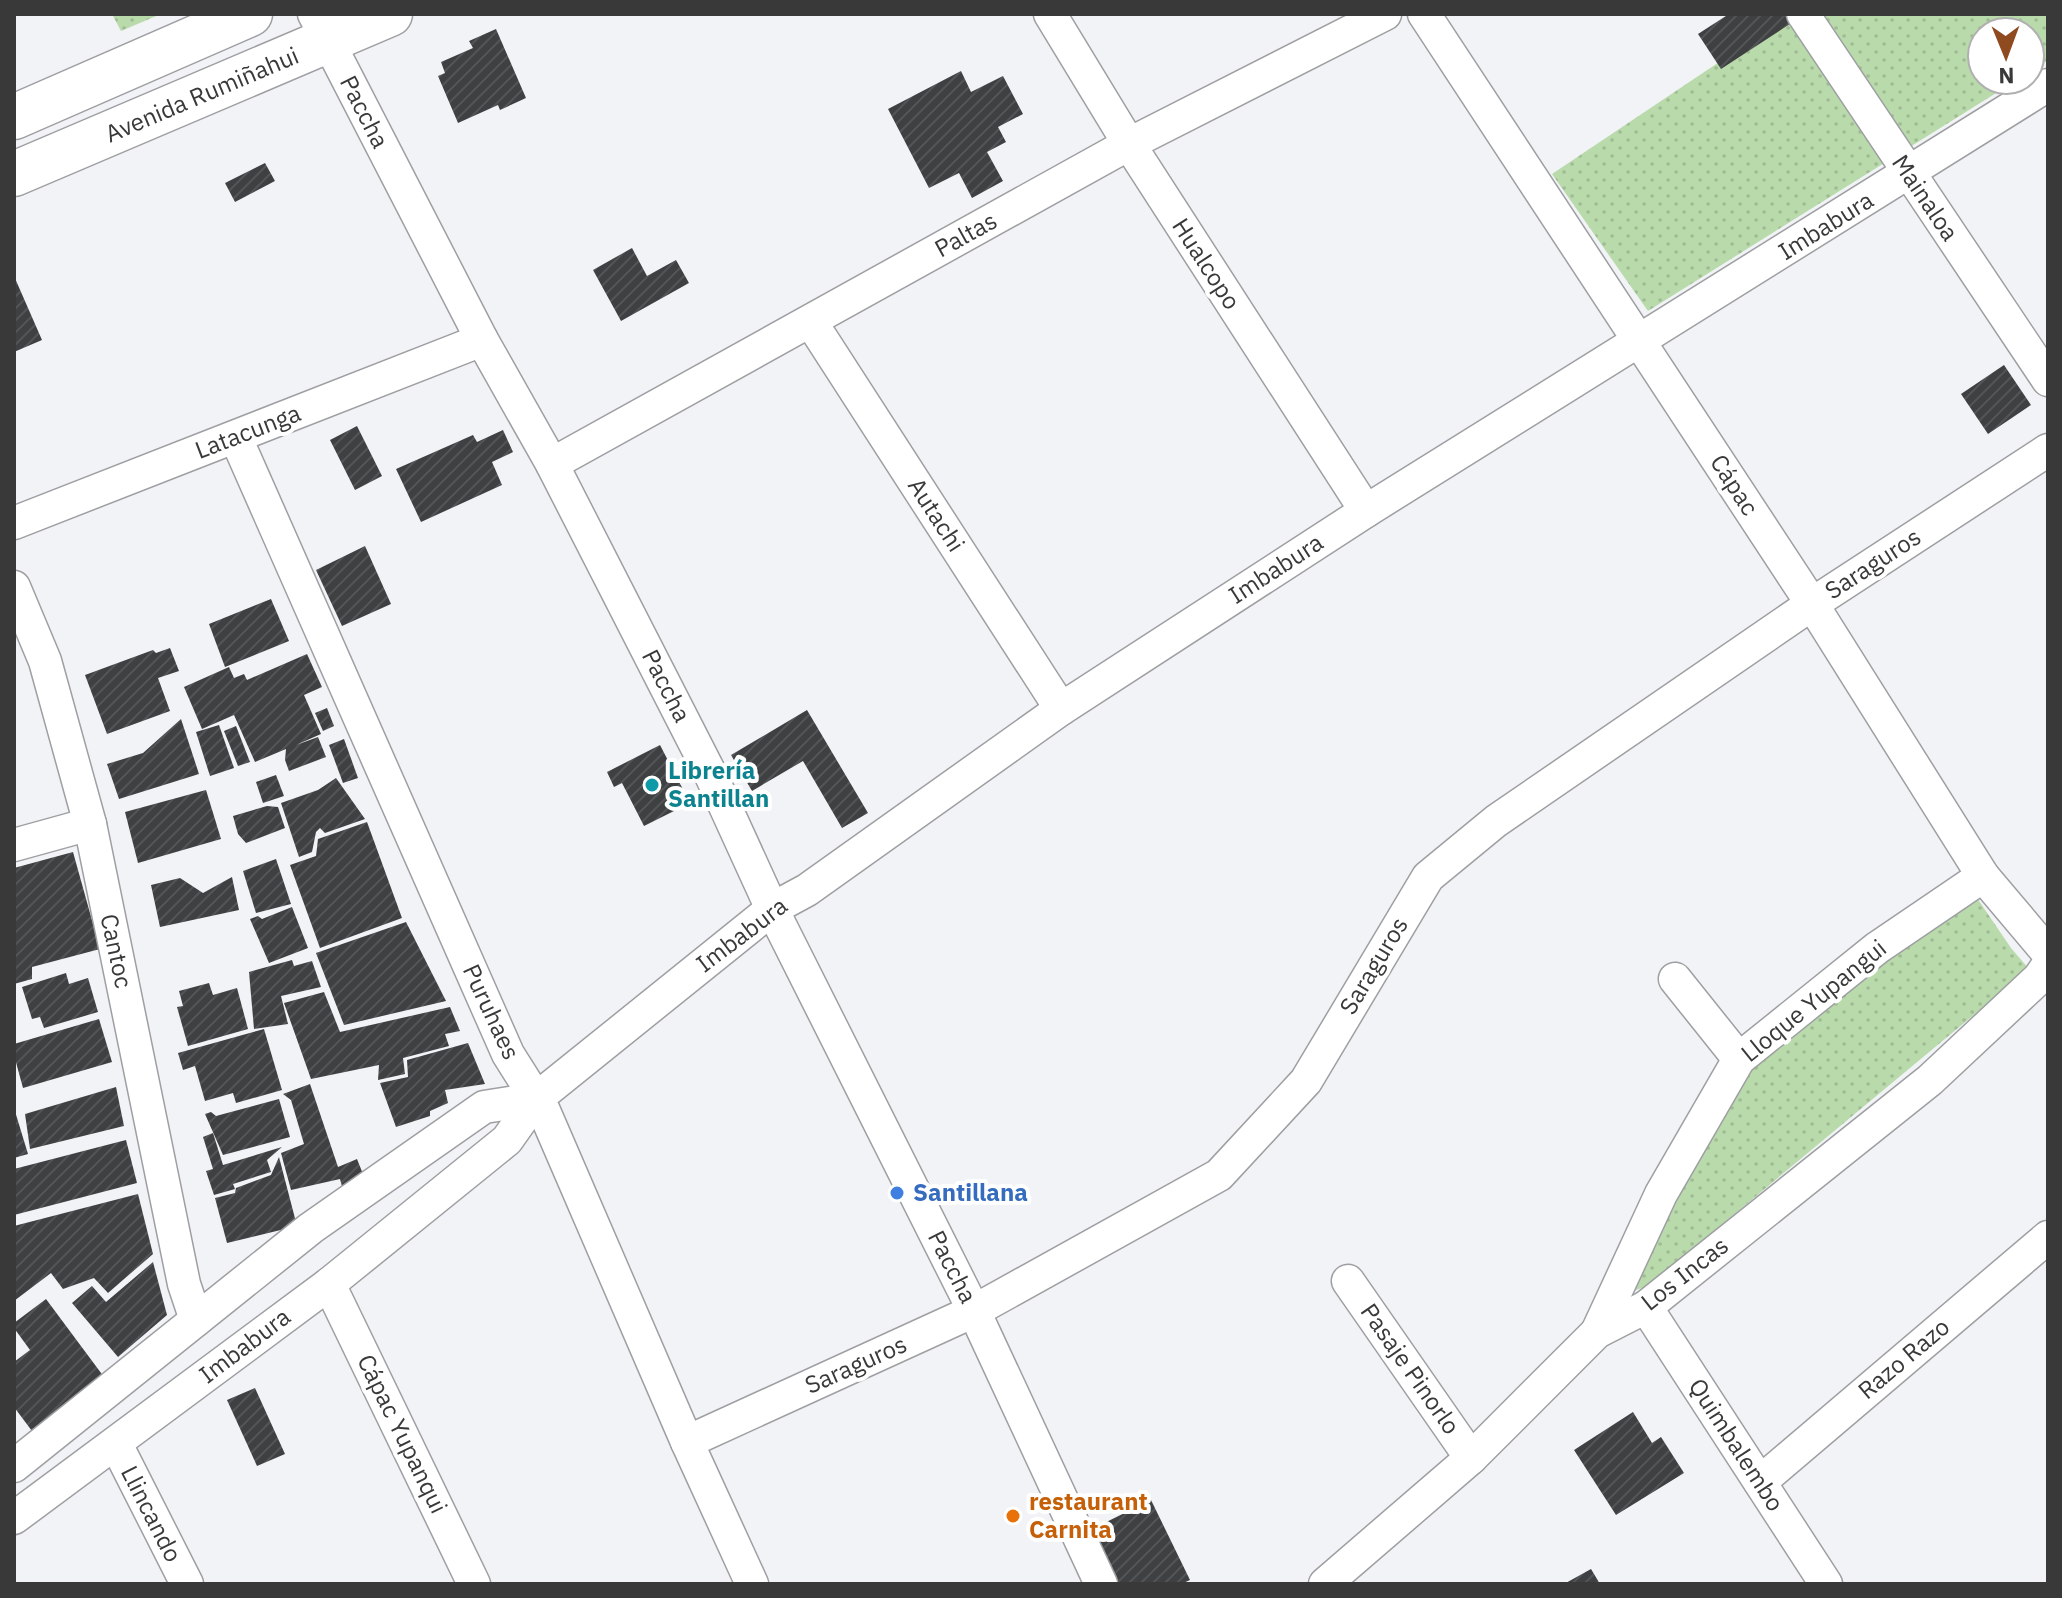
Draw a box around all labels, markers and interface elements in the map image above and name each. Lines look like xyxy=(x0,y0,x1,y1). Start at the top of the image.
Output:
north arrow xyxy=(1966,16,2046,96)
street label: Avenida Rumiñahui xyxy=(100,39,303,149)
text: N xyxy=(1998,62,2015,91)
street label: Paccha xyxy=(333,70,397,154)
street label: Mainaloa xyxy=(1885,148,1966,247)
street label: Imbabura xyxy=(1772,183,1879,267)
street label: Paltas xyxy=(929,204,1002,264)
street label: Hualcopo xyxy=(1165,212,1248,315)
street label: Latacunga xyxy=(190,396,305,466)
street label: Cápac xyxy=(1703,448,1766,521)
street label: Autachi xyxy=(901,471,973,558)
street label: Saraguros xyxy=(1818,520,1927,606)
street label: Imbabura xyxy=(1222,526,1329,611)
street label: Paccha xyxy=(635,644,699,728)
place label: Librería Santillan xyxy=(668,754,769,814)
marker: Librería Santillan xyxy=(643,776,661,794)
street label: Imbabura xyxy=(689,889,794,979)
street label: Cantoc xyxy=(94,911,140,991)
street label: Saraguros xyxy=(1332,911,1415,1020)
street label: Lloque Yupangui xyxy=(1734,932,1893,1069)
street label: Puruhaes xyxy=(456,959,528,1065)
place label: Santillana xyxy=(913,1176,1028,1208)
marker: Santillana xyxy=(888,1184,906,1202)
street label: Paccha xyxy=(921,1225,985,1309)
street label: Los Incas xyxy=(1634,1229,1735,1317)
street label: Pasaje Pinorlo xyxy=(1354,1297,1468,1440)
street label: Imbabura xyxy=(192,1300,297,1390)
street label: Razo Razo xyxy=(1851,1311,1956,1406)
street label: Saraguros xyxy=(800,1327,912,1401)
street label: Cápac Yupanqui xyxy=(351,1349,455,1518)
street label: Quimbalembo xyxy=(1682,1372,1792,1517)
street label: Llincando xyxy=(114,1460,190,1567)
place label: restaurant Carnita xyxy=(1029,1485,1148,1545)
marker: restaurant Carnita xyxy=(1004,1507,1022,1525)

